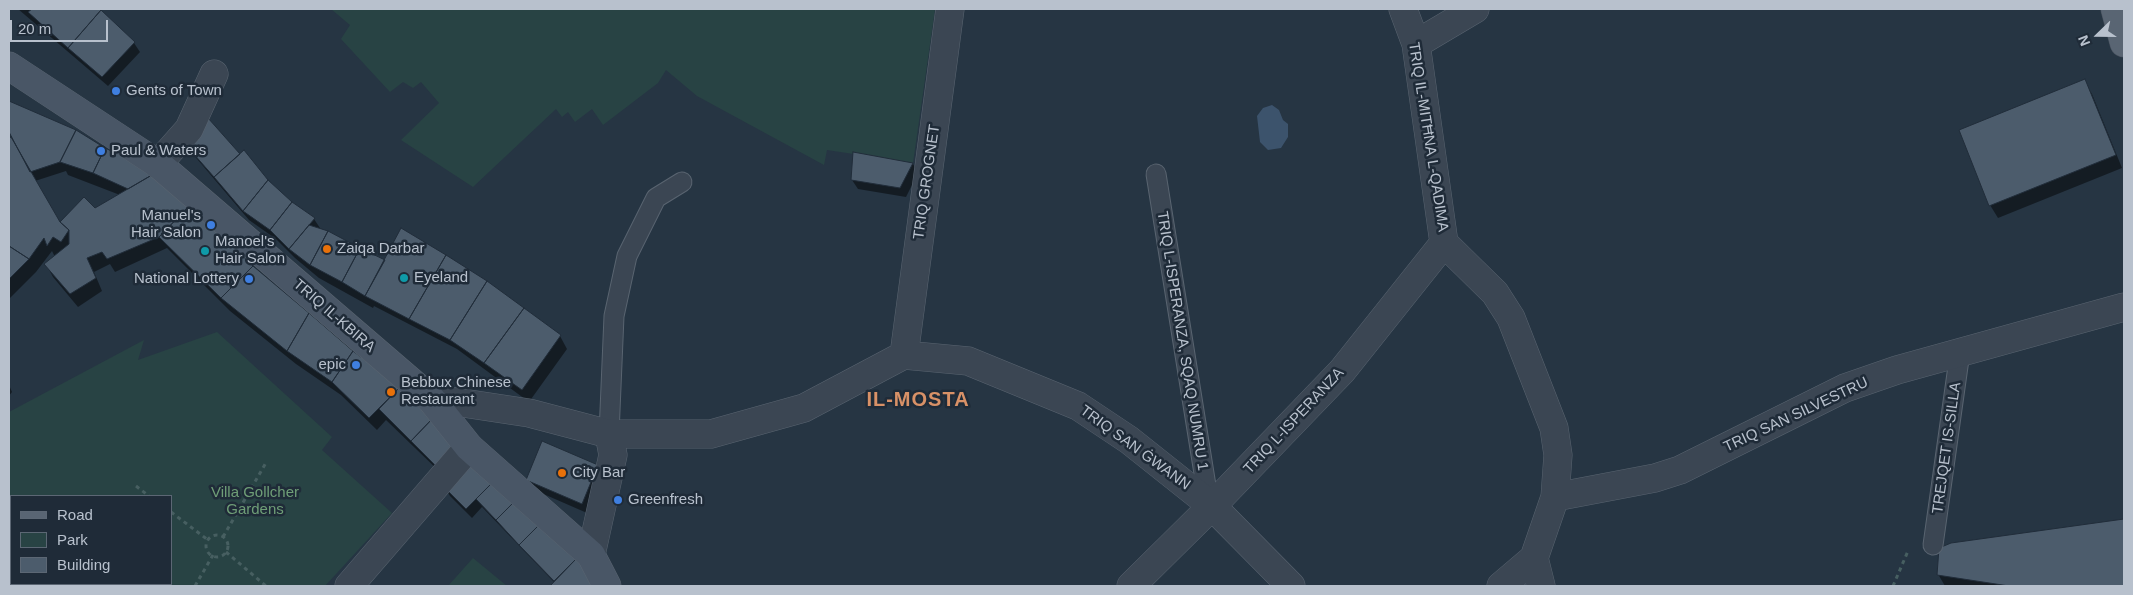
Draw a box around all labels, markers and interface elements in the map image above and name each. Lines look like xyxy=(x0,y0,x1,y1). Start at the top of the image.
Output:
scale bar xyxy=(12,10,110,42)
north arrow xyxy=(2073,10,2123,60)
text: 20 m xyxy=(18,20,51,37)
text: N xyxy=(2075,33,2093,48)
street label: TRIQ IL-MITĦNA L-QADIMA xyxy=(1404,41,1452,233)
place label: Gents of Town xyxy=(126,82,222,100)
marker: Gents of Town xyxy=(110,85,122,97)
street label: TRIQ GROGNET xyxy=(910,123,944,241)
place label: Paul & Waters xyxy=(111,142,206,160)
marker: Paul & Waters xyxy=(95,145,107,157)
place label: Manuel's Hair Salon xyxy=(131,207,201,242)
street label: TRIQ L-ISPERANZA, SQAQ NUMRU 1 xyxy=(1153,210,1211,472)
marker: Manuel's Hair Salon xyxy=(205,219,217,231)
place label: Manoel's Hair Salon xyxy=(215,233,285,268)
place label: Zaiqa Darbar xyxy=(337,240,425,258)
marker: Zaiqa Darbar xyxy=(321,243,333,255)
marker: Manoel's Hair Salon xyxy=(199,245,211,257)
place label: Eyeland xyxy=(414,269,468,287)
place label: National Lottery xyxy=(134,270,239,288)
marker: Eyeland xyxy=(398,272,410,284)
marker: National Lottery xyxy=(243,273,255,285)
street label: TRIQ IL-KBIRA xyxy=(289,276,379,356)
place label: epic xyxy=(318,356,346,374)
marker: epic xyxy=(350,359,362,371)
street label: TRIQ L-ISPERANZA xyxy=(1240,364,1348,478)
place label: Bebbux Chinese Restaurant xyxy=(401,374,511,409)
street label: TRIQ SAN SILVESTRU xyxy=(1721,374,1871,456)
street label: TREJQET IS-SILLA xyxy=(1929,381,1965,515)
marker: Bebbux Chinese Restaurant xyxy=(385,386,397,398)
district label: IL-MOSTA xyxy=(865,388,971,412)
street label: TRIQ SAN ĠWANN xyxy=(1076,402,1194,494)
place label: City Bar xyxy=(572,464,625,482)
marker: City Bar xyxy=(556,467,568,479)
park label: Villa Gollcher Gardens xyxy=(211,484,299,519)
place label: Greenfresh xyxy=(628,491,703,509)
marker: Greenfresh xyxy=(612,494,624,506)
legend xyxy=(10,495,172,585)
text: Road xyxy=(57,506,93,523)
text: Park xyxy=(57,531,88,548)
text: Building xyxy=(57,556,110,573)

